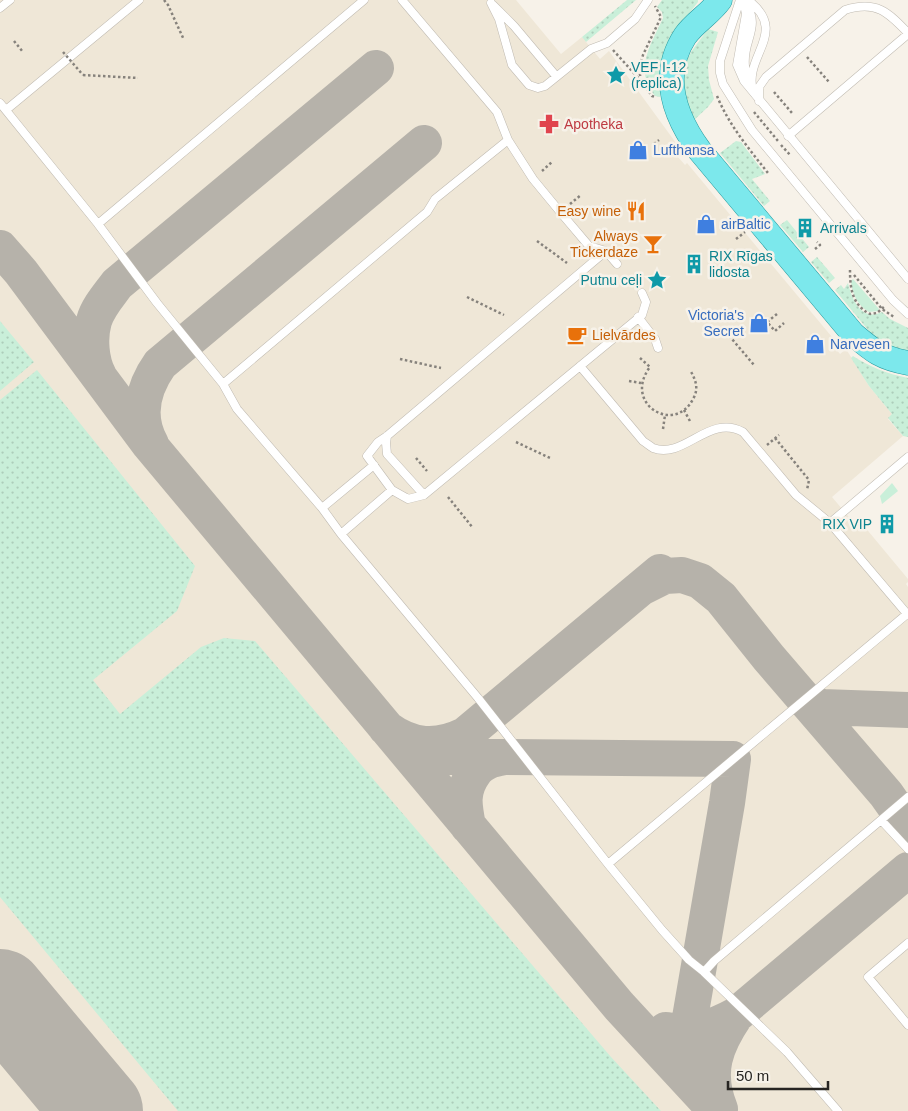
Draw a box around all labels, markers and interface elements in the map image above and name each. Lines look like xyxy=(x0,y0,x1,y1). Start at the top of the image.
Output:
place label: VEF I-12 (replica) xyxy=(631,59,686,91)
place icon: VEF I-12 (replica) xyxy=(605,64,627,86)
pharmacy icon: Apotheka xyxy=(538,113,560,135)
place label: Apotheka xyxy=(564,116,623,132)
shop icon: Lufthansa xyxy=(627,139,649,161)
place label: Lufthansa xyxy=(653,142,715,158)
restaurant icon: Easy wine xyxy=(625,200,647,222)
place label: Easy wine xyxy=(557,203,621,219)
shop icon: airBaltic xyxy=(695,213,717,235)
place label: airBaltic xyxy=(721,216,771,232)
building icon: Arrivals xyxy=(794,217,816,239)
place label: Arrivals xyxy=(820,220,867,236)
place label: Always Tickerdaze xyxy=(570,228,638,260)
bar icon: Always Tickerdaze xyxy=(642,233,664,255)
place label: RIX Rīgas lidosta xyxy=(709,248,773,280)
building icon: RIX Rīgas lidosta xyxy=(683,253,705,275)
place icon: Putnu ceļi xyxy=(646,269,668,291)
place label: Putnu ceļi xyxy=(581,272,642,288)
place label: Victoria's Secret xyxy=(688,307,744,339)
shop icon: Victoria's Secret xyxy=(748,312,770,334)
cafe icon: Lielvārdes xyxy=(566,324,588,346)
place label: Lielvārdes xyxy=(592,327,656,343)
shop icon: Narvesen xyxy=(804,333,826,355)
place label: Narvesen xyxy=(830,336,890,352)
building icon: RIX VIP xyxy=(876,513,898,535)
place label: RIX VIP xyxy=(822,516,872,532)
scale bar xyxy=(728,1058,828,1090)
text: 50 m xyxy=(736,1067,769,1084)

